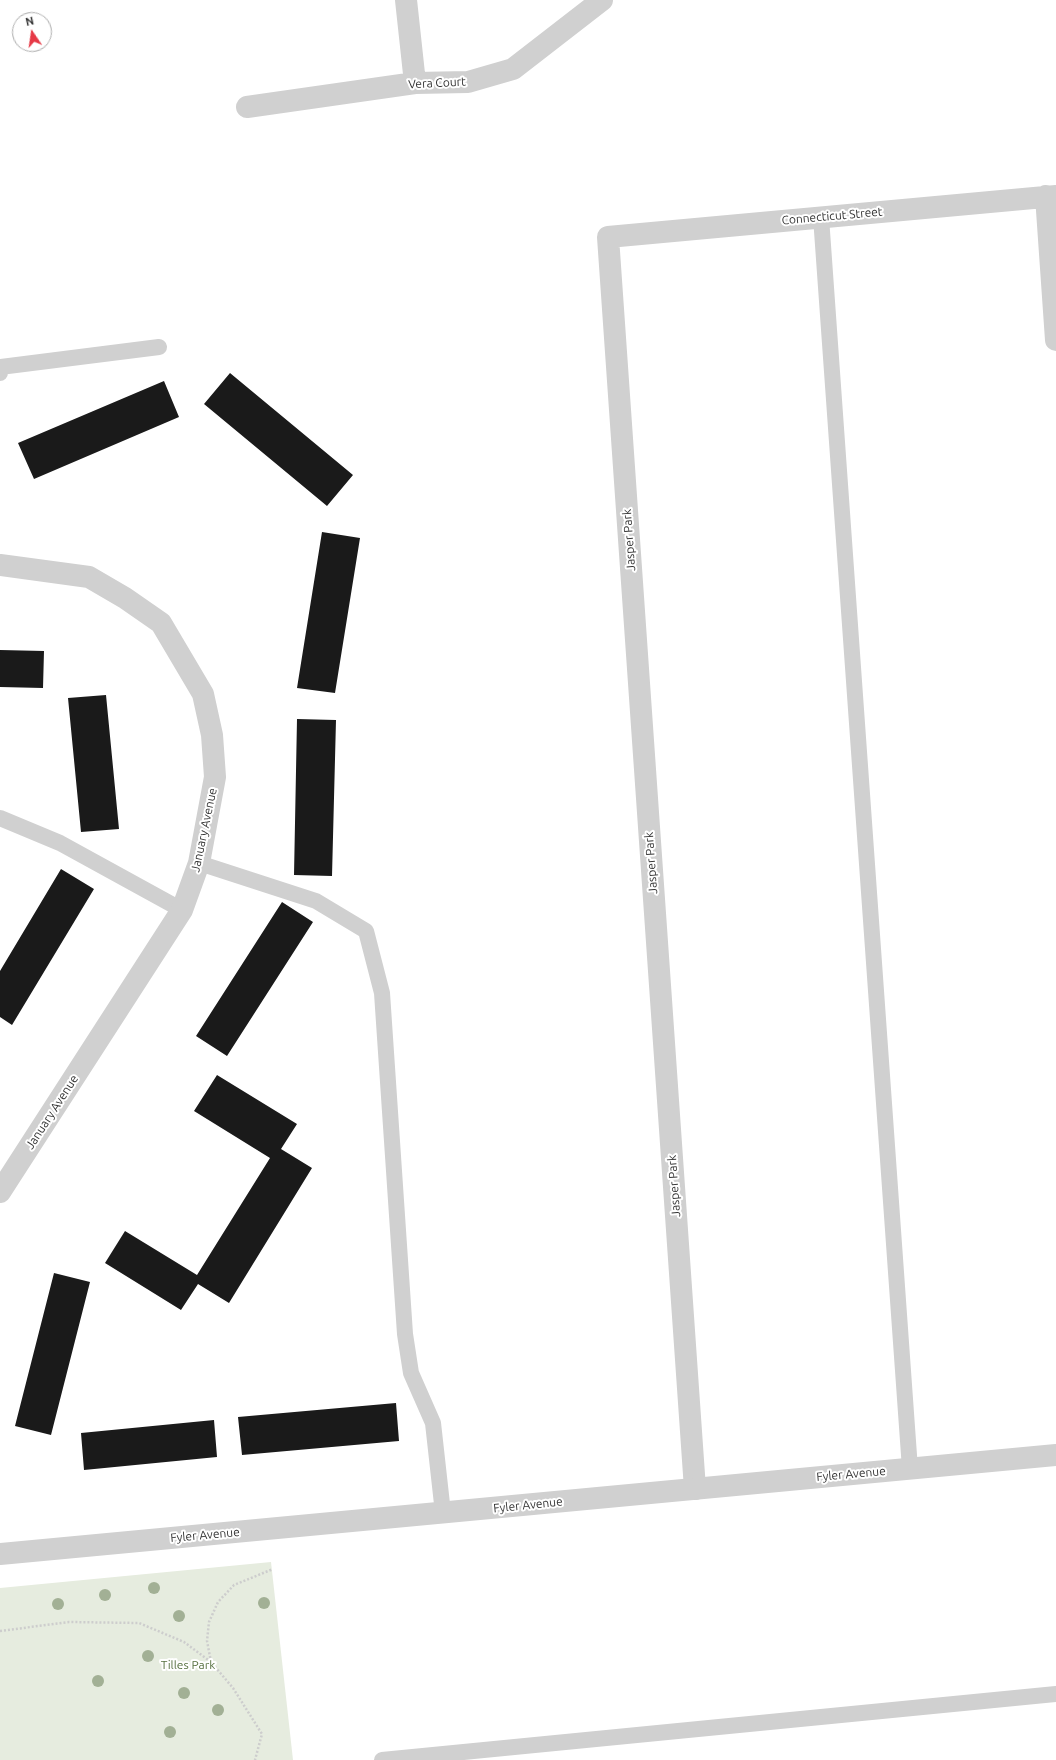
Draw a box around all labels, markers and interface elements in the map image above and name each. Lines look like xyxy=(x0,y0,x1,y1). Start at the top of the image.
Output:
north arrow xyxy=(12,12,52,52)
text: N xyxy=(24,15,35,28)
street label: Vera Court xyxy=(408,74,466,92)
street label: Connecticut Street xyxy=(781,204,883,228)
street label: Jasper Park xyxy=(620,509,638,571)
street label: January Avenue xyxy=(188,787,220,873)
street label: Jasper Park xyxy=(642,832,660,894)
street label: January Avenue xyxy=(23,1072,81,1152)
street label: Jasper Park xyxy=(665,1155,683,1217)
street label: Fyler Avenue xyxy=(816,1464,886,1484)
street label: Fyler Avenue xyxy=(493,1494,563,1516)
street label: Fyler Avenue xyxy=(170,1525,240,1545)
park label: Tilles Park xyxy=(161,1658,215,1672)

